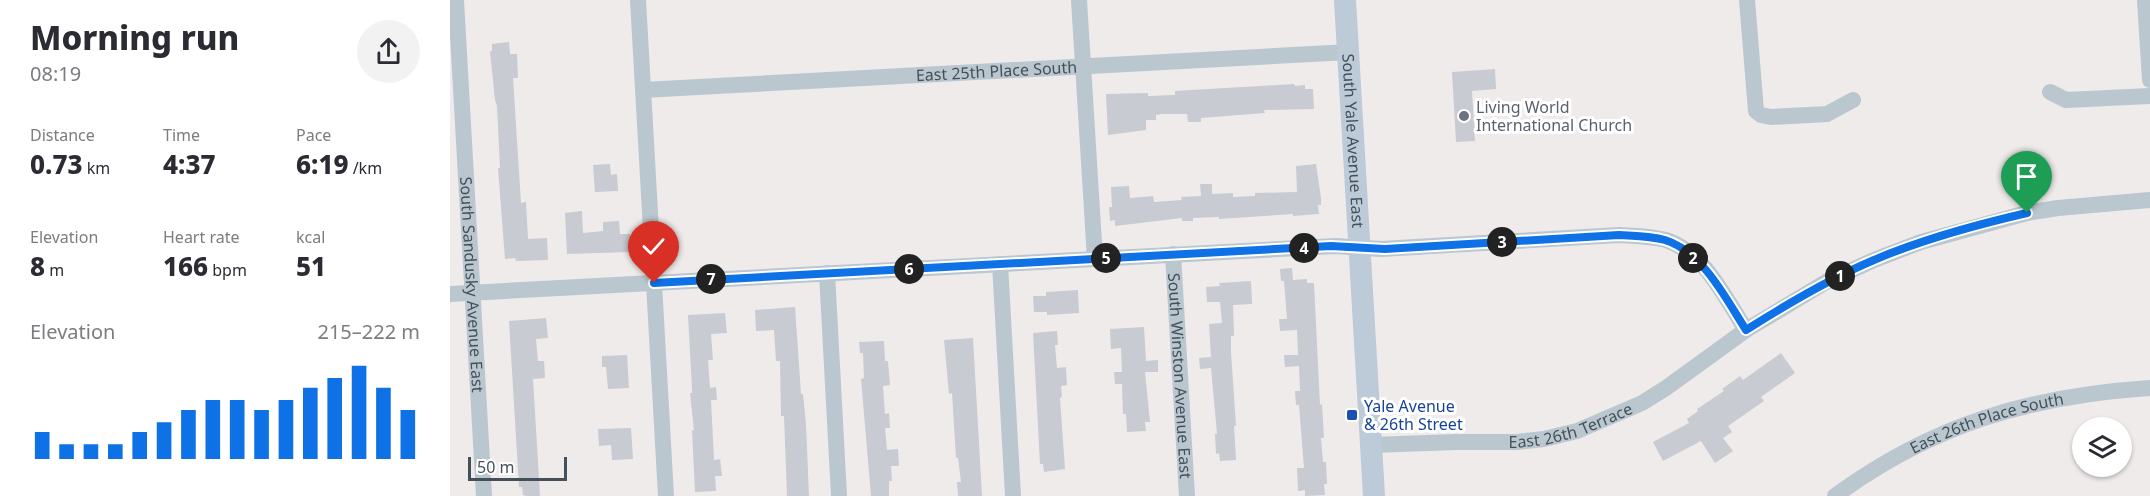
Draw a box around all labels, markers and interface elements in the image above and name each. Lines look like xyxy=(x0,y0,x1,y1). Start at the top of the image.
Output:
text: Morning run xyxy=(30,15,239,60)
button: share xyxy=(357,20,420,83)
street label: South Yale Avenue East xyxy=(1337,53,1369,229)
street label: East 25th Place South xyxy=(915,56,1078,86)
text: 08:19 xyxy=(30,60,81,87)
place label: Living World International Church xyxy=(1476,96,1632,136)
marker: Living World International Church xyxy=(1457,109,1471,123)
text: Distance xyxy=(30,124,95,146)
text: Time xyxy=(163,124,200,146)
text: Pace xyxy=(296,124,331,146)
text: 0.73 xyxy=(30,146,83,182)
text: 4:37 xyxy=(163,146,216,182)
text: 6:19 xyxy=(296,146,349,182)
pin xyxy=(2001,151,2052,213)
text: km xyxy=(83,157,110,179)
text: /km xyxy=(349,157,382,179)
icon: arrive xyxy=(2010,160,2043,193)
street label: South Sandusky Avenue East xyxy=(455,176,489,393)
pin xyxy=(628,221,679,283)
text: Elevation xyxy=(30,226,98,248)
text: Heart rate xyxy=(163,226,239,248)
text: kcal xyxy=(296,226,325,248)
pin: 3 xyxy=(1487,227,1517,257)
icon: check xyxy=(637,230,670,263)
text: 3 xyxy=(1497,231,1507,253)
pin: 4 xyxy=(1289,233,1319,263)
text: 4 xyxy=(1299,237,1309,259)
pin: 5 xyxy=(1091,243,1121,273)
pin: 2 xyxy=(1678,243,1708,273)
text: 5 xyxy=(1101,247,1111,269)
text: 2 xyxy=(1688,247,1698,269)
text: 8 xyxy=(30,248,45,284)
text: 166 xyxy=(163,248,208,284)
text: 51 xyxy=(296,248,326,284)
pin: 6 xyxy=(894,254,924,284)
text: 6 xyxy=(904,258,914,280)
text: m xyxy=(45,259,64,281)
text: bpm xyxy=(208,259,247,281)
pin: 1 xyxy=(1825,261,1855,291)
pin: 7 xyxy=(696,264,726,294)
text: 1 xyxy=(1835,265,1845,287)
text: 7 xyxy=(706,268,716,290)
street label: South Winston Avenue East xyxy=(1163,272,1197,480)
text: Elevation xyxy=(30,318,115,345)
text: 215–222 m xyxy=(317,318,420,345)
street label: East 26th Place South xyxy=(1906,387,2065,459)
place label: Yale Avenue & 26th Street xyxy=(1364,395,1463,435)
street label: East 26th Terrace xyxy=(1508,397,1636,453)
marker: Yale Avenue & 26th Street xyxy=(1345,408,1359,422)
map controls xyxy=(2072,417,2132,477)
button: layers xyxy=(2072,417,2132,477)
scale bar xyxy=(468,454,567,482)
text: 50 m xyxy=(477,456,514,478)

